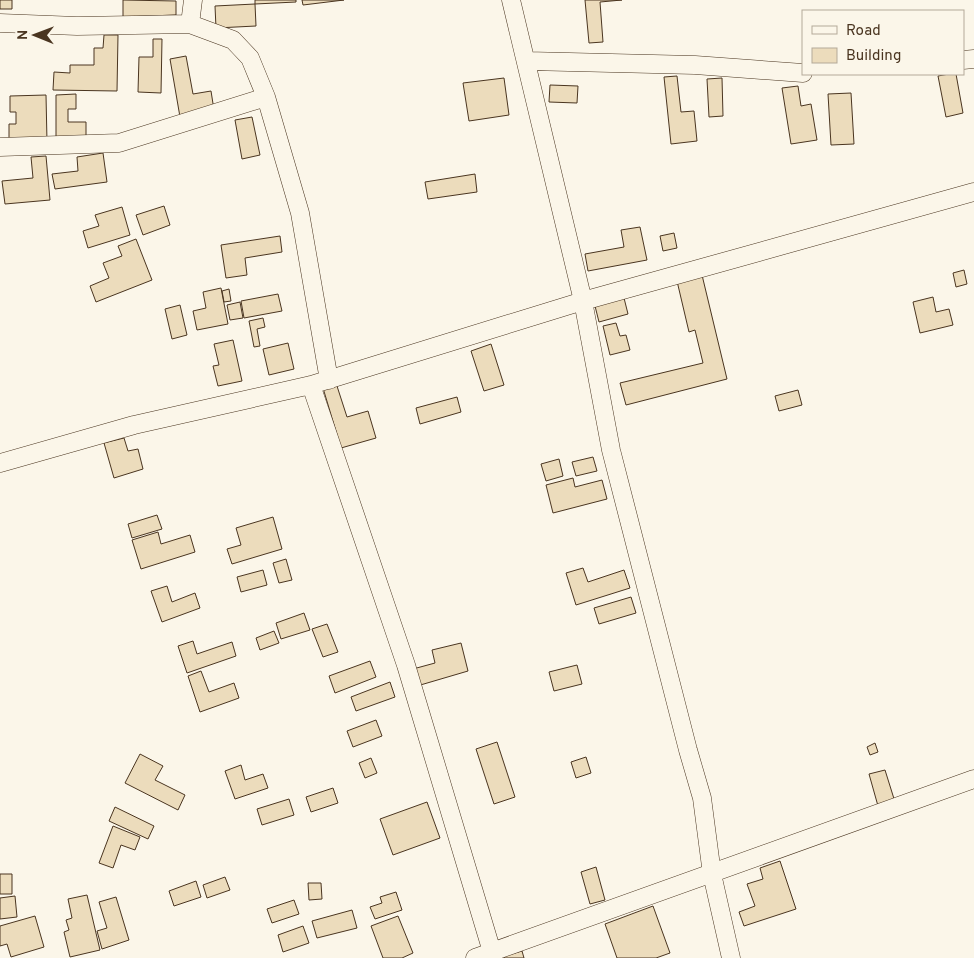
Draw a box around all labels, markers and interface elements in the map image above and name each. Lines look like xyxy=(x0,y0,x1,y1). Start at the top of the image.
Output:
north arrow xyxy=(10,10,60,60)
legend xyxy=(802,10,964,75)
text: Road xyxy=(846,22,881,41)
text: N xyxy=(15,30,32,40)
text: Building xyxy=(846,47,901,66)

